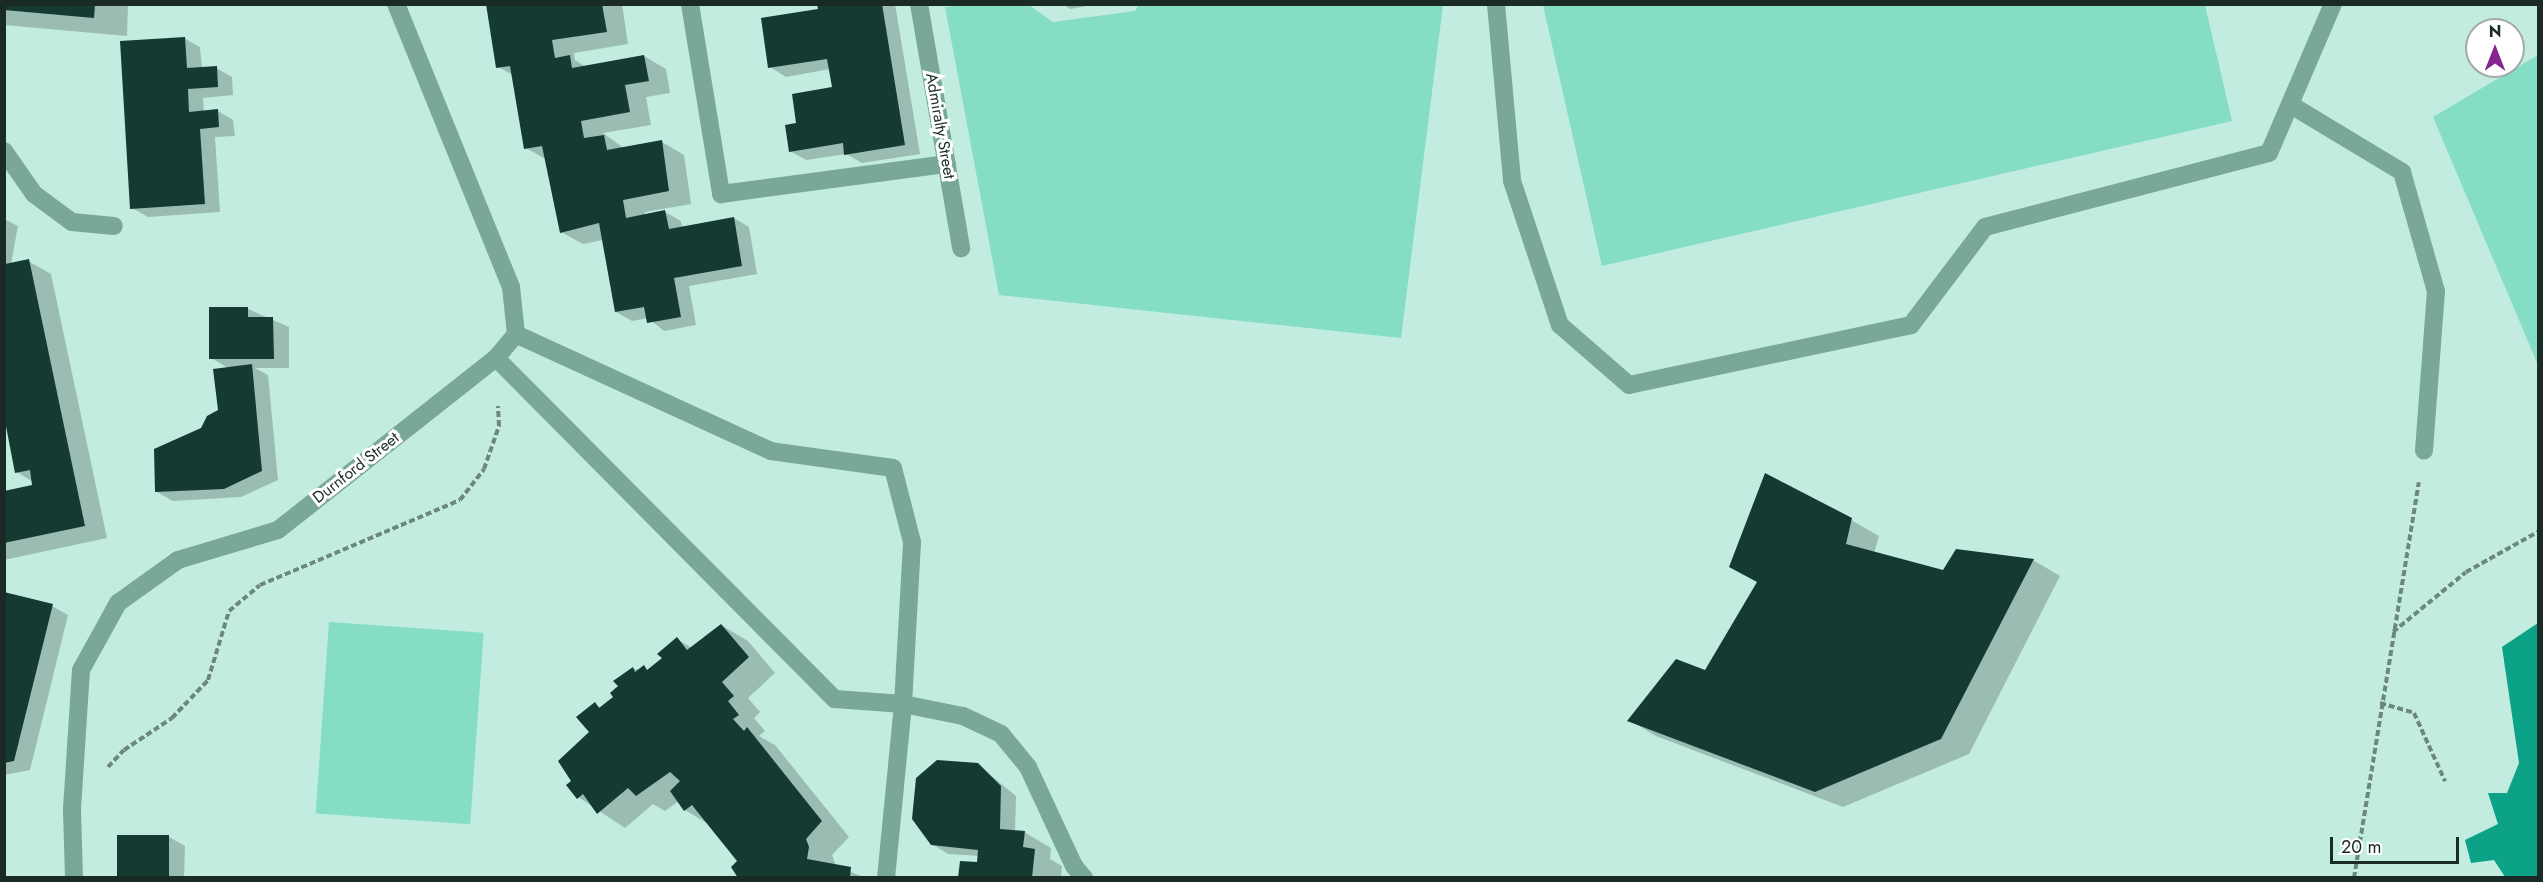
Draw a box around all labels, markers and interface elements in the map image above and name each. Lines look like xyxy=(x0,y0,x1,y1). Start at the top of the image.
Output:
north arrow xyxy=(2465,18,2525,78)
text: N xyxy=(2489,20,2501,43)
street label: Admiralty Street xyxy=(921,72,959,180)
street label: Durnford Street xyxy=(309,428,403,508)
scale bar xyxy=(2333,825,2462,863)
text: 20 m xyxy=(2341,834,2381,860)

